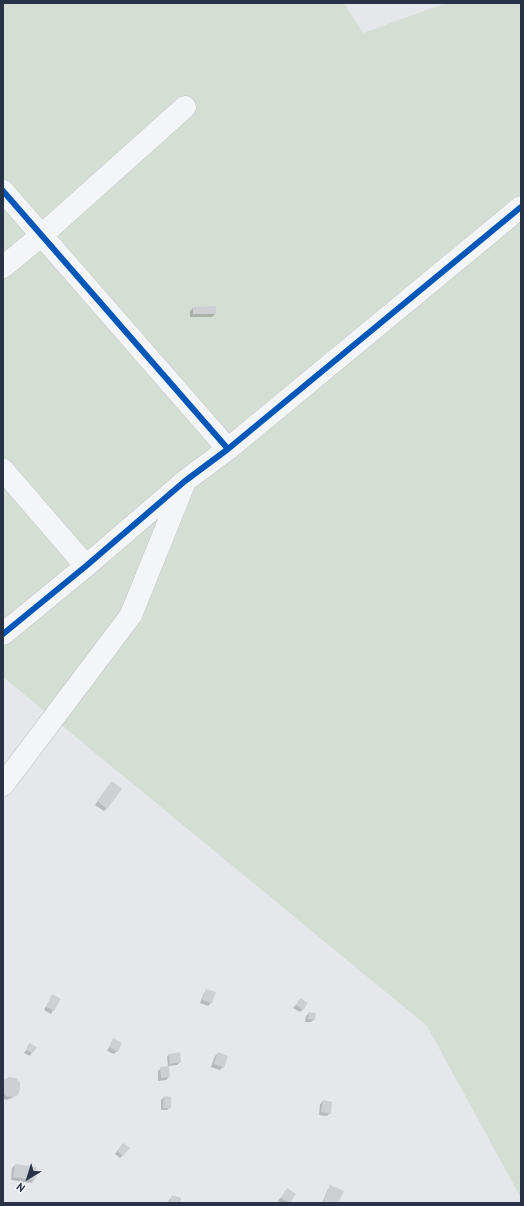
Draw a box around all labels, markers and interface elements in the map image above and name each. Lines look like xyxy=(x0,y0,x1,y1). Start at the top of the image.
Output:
north arrow xyxy=(8,1158,48,1198)
text: N xyxy=(13,1180,28,1195)

